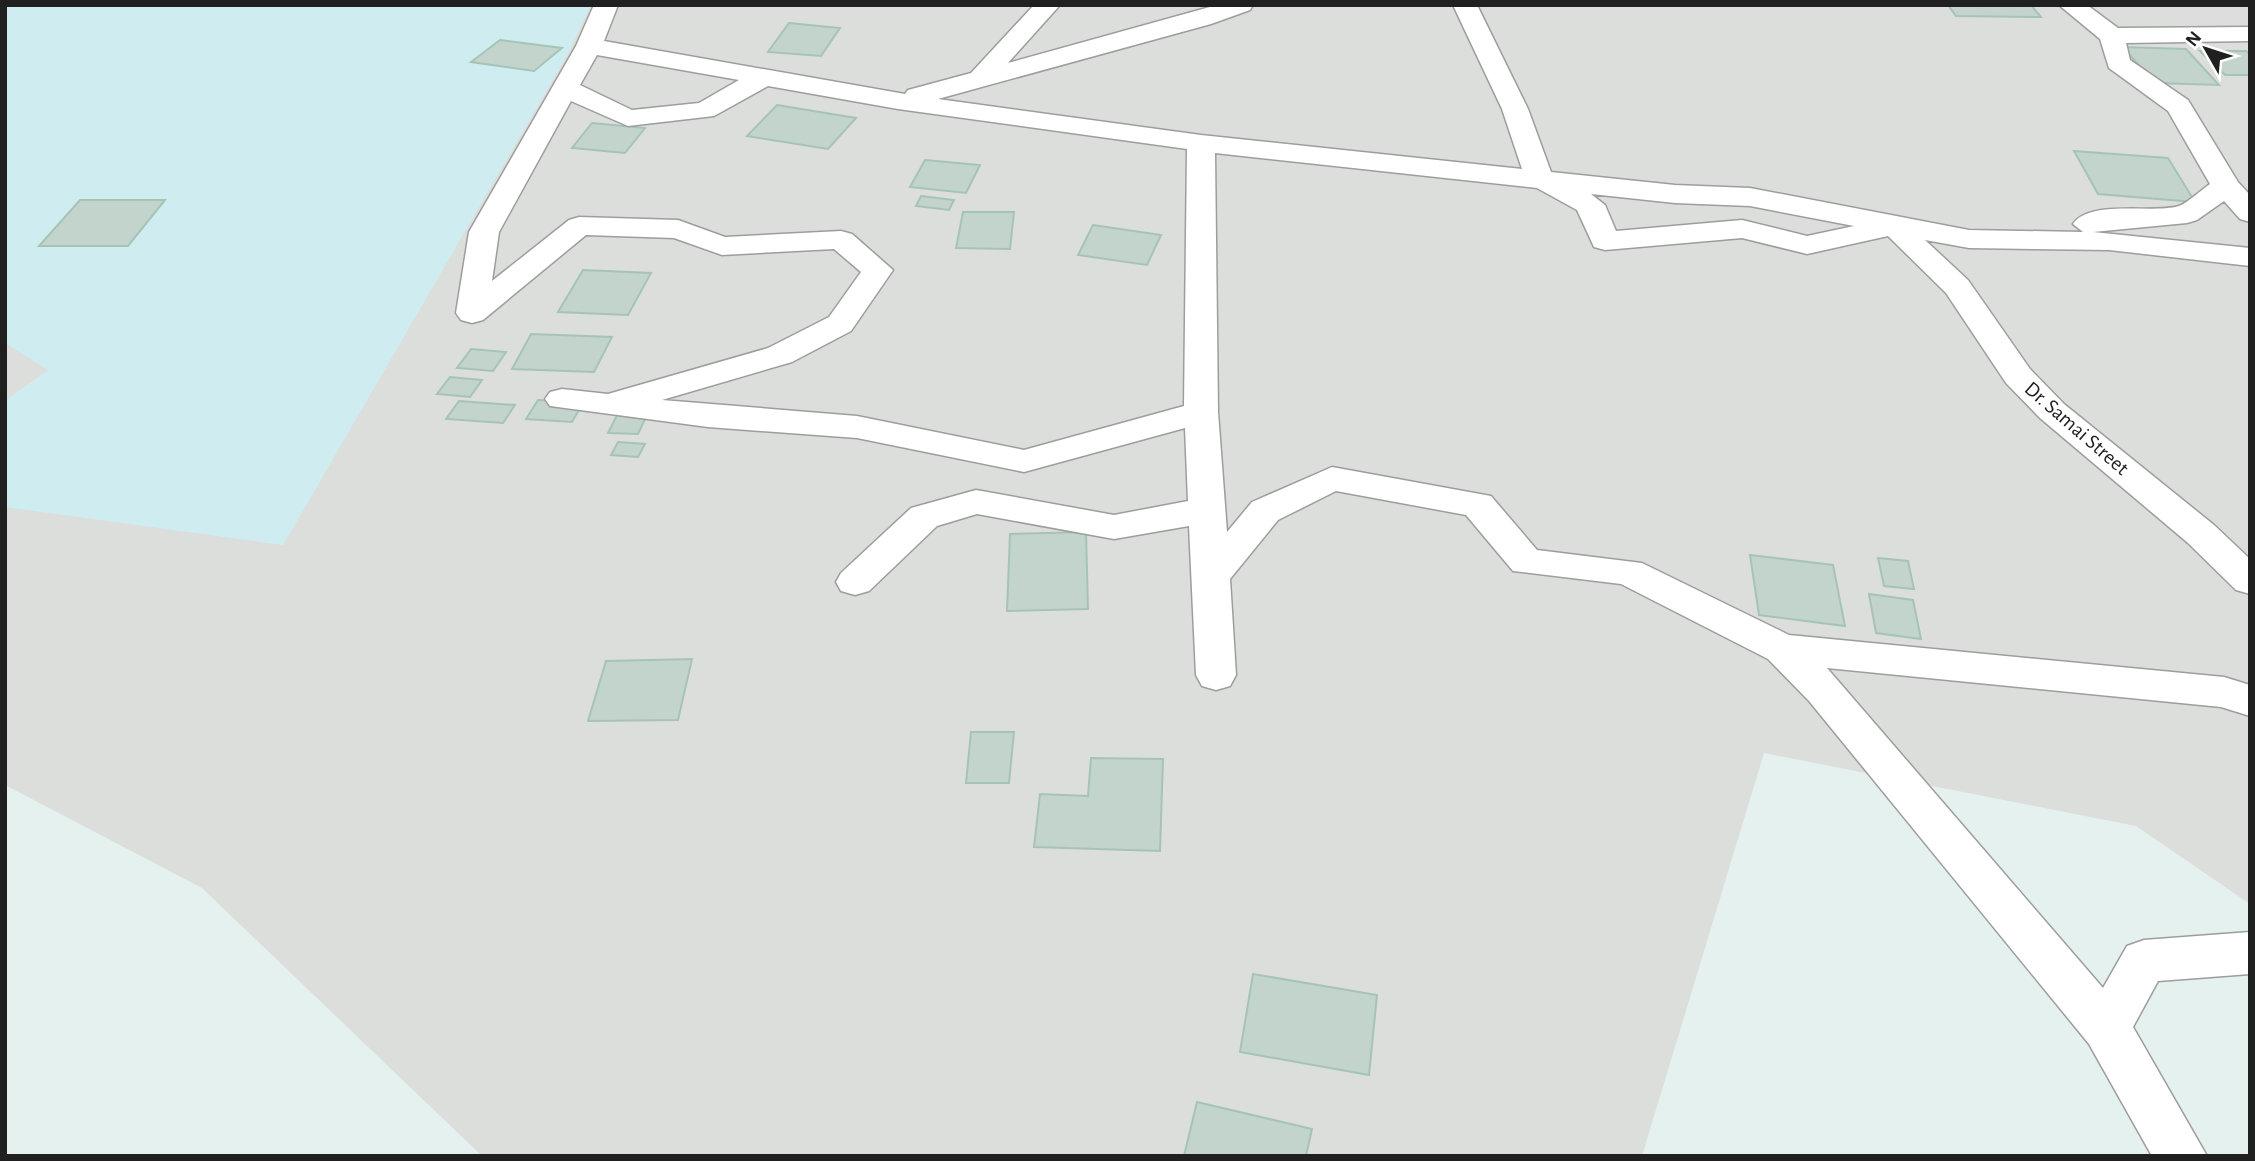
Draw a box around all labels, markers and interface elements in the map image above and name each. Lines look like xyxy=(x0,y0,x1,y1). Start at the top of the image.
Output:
north arrow xyxy=(2171,14,2241,84)
text: N xyxy=(2182,28,2205,50)
street label: Dr. Samai Street xyxy=(2021,378,2133,479)

